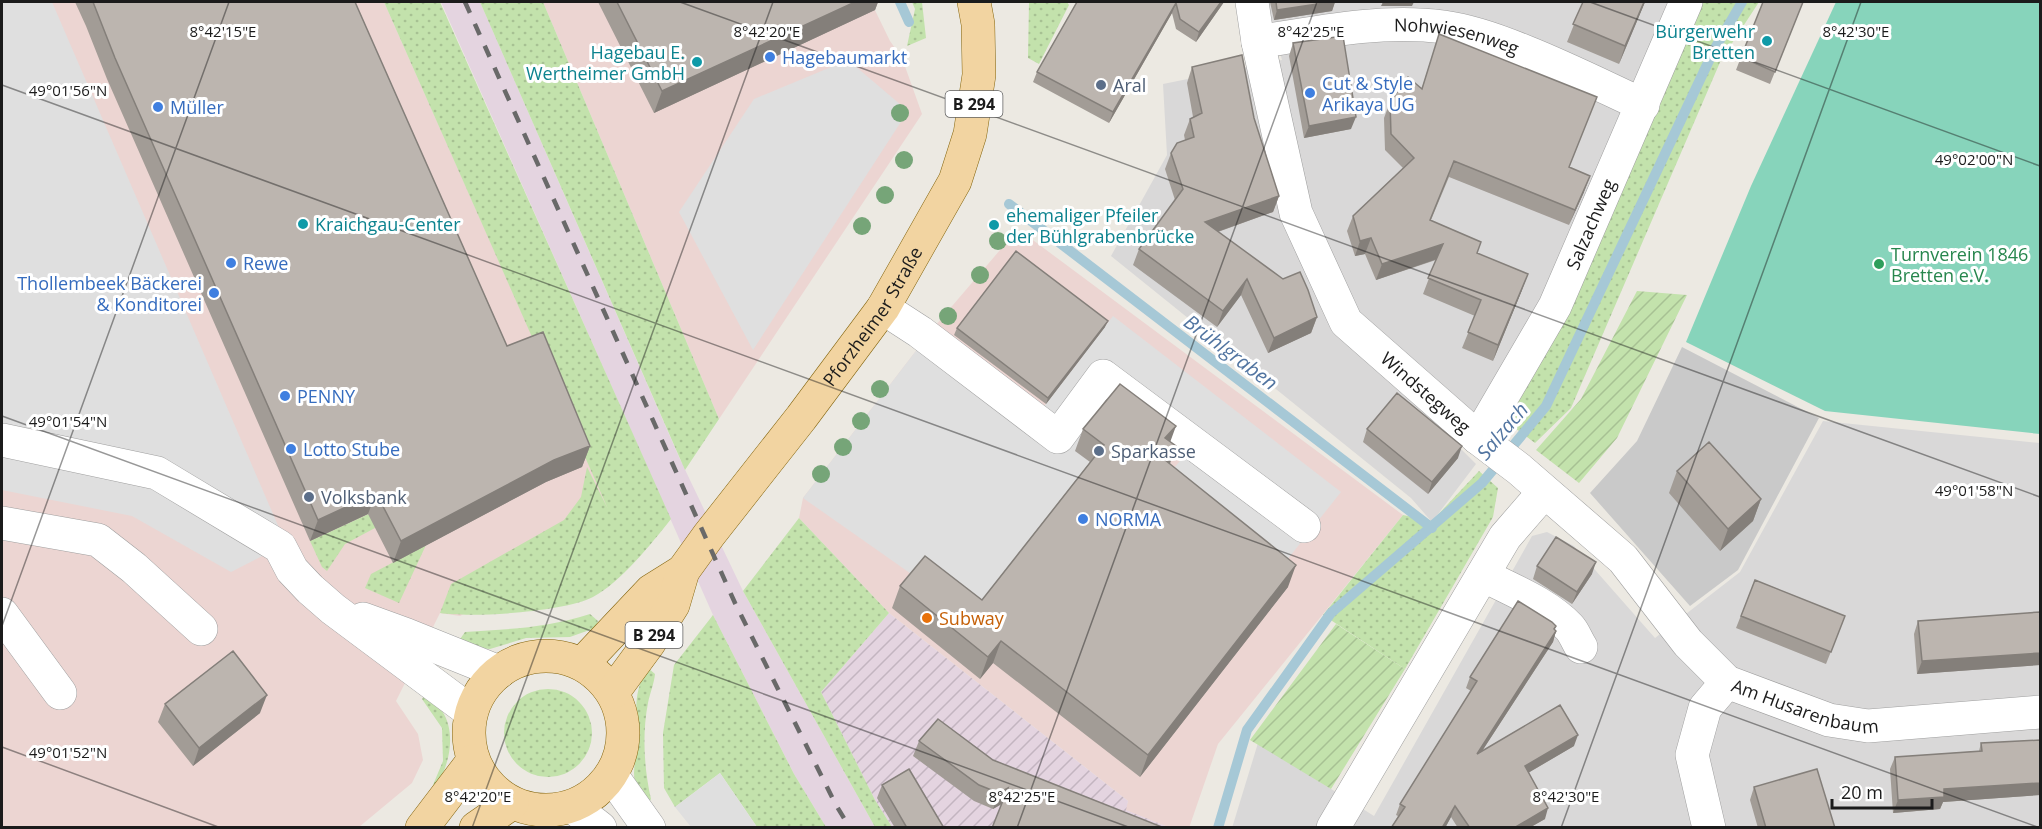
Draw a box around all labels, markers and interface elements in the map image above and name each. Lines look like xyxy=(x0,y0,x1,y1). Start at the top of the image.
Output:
street label: Nohwiesenweg xyxy=(1394,12,1523,60)
place label: Bürgerwehr Bretten xyxy=(1655,19,1756,64)
text: 8°42'15"E xyxy=(190,21,256,41)
text: 8°42'20"E xyxy=(734,21,800,41)
text: 8°42'25"E xyxy=(1278,21,1344,41)
text: 8°42'30"E xyxy=(1823,21,1889,41)
marker: Bürgerwehr Bretten xyxy=(1760,34,1774,48)
place label: Hagebau E. Wertheimer GmbH xyxy=(526,40,685,85)
place label: Hagebaumarkt xyxy=(782,45,907,69)
marker: Hagebaumarkt xyxy=(763,50,777,64)
marker: Hagebau E. Wertheimer GmbH xyxy=(690,55,704,69)
place label: Cut & Style Arikaya UG xyxy=(1322,71,1415,116)
place label: Aral xyxy=(1113,73,1146,97)
marker: Aral xyxy=(1094,78,1108,92)
text: 49°01'56"N xyxy=(29,80,107,100)
marker: Cut & Style Arikaya UG xyxy=(1303,86,1317,100)
road number: B 294 xyxy=(946,91,1002,117)
place label: Müller xyxy=(170,95,224,119)
marker: Müller xyxy=(151,100,165,114)
text: 49°02'00"N xyxy=(1935,149,2013,169)
street label: Salzachweg xyxy=(1560,175,1620,273)
place label: ehemaliger Pfeiler der Bühlgrabenbrücke xyxy=(1006,203,1194,248)
place label: Kraichgau-Center xyxy=(315,212,461,236)
marker: Kraichgau-Center xyxy=(296,217,310,231)
marker: ehemaliger Pfeiler der Bühlgrabenbrücke xyxy=(987,218,1001,232)
street label: Pforzheimer Straße xyxy=(817,242,927,391)
place label: Turnverein 1846 Bretten e.V. xyxy=(1891,242,2028,287)
place label: Rewe xyxy=(243,251,288,275)
marker: Rewe xyxy=(224,256,238,270)
marker: Turnverein 1846 Bretten e.V. xyxy=(1872,257,1886,271)
place label: Thollembeek Bäckerei & Konditorei xyxy=(17,271,202,316)
marker: Thollembeek Bäckerei & Konditorei xyxy=(207,286,221,300)
water label: Brühlgraben xyxy=(1179,308,1283,396)
street label: Windstegweg xyxy=(1376,346,1476,438)
place label: PENNY xyxy=(297,384,356,408)
marker: PENNY xyxy=(278,389,292,403)
water label: Salzach xyxy=(1470,397,1534,465)
text: 49°01'54"N xyxy=(29,411,107,431)
place label: Lotto Stube xyxy=(303,437,400,461)
place label: Sparkasse xyxy=(1111,439,1196,463)
marker: Lotto Stube xyxy=(284,442,298,456)
marker: Sparkasse xyxy=(1092,444,1106,458)
text: 49°01'58"N xyxy=(1935,480,2013,500)
place label: Volksbank xyxy=(321,485,407,509)
marker: Volksbank xyxy=(302,490,316,504)
place label: NORMA xyxy=(1095,507,1162,531)
marker: NORMA xyxy=(1076,512,1090,526)
place label: Subway xyxy=(939,606,1005,630)
marker: Subway xyxy=(920,611,934,625)
road number: B 294 xyxy=(626,622,682,648)
street label: Am Husarenbaum xyxy=(1728,673,1880,738)
text: 49°01'52"N xyxy=(29,742,107,762)
scale bar xyxy=(1832,772,1932,810)
text: 20 m xyxy=(1841,780,1883,804)
text: 8°42'20"E xyxy=(445,786,511,806)
text: 8°42'25"E xyxy=(989,786,1055,806)
text: 8°42'30"E xyxy=(1533,786,1599,806)

